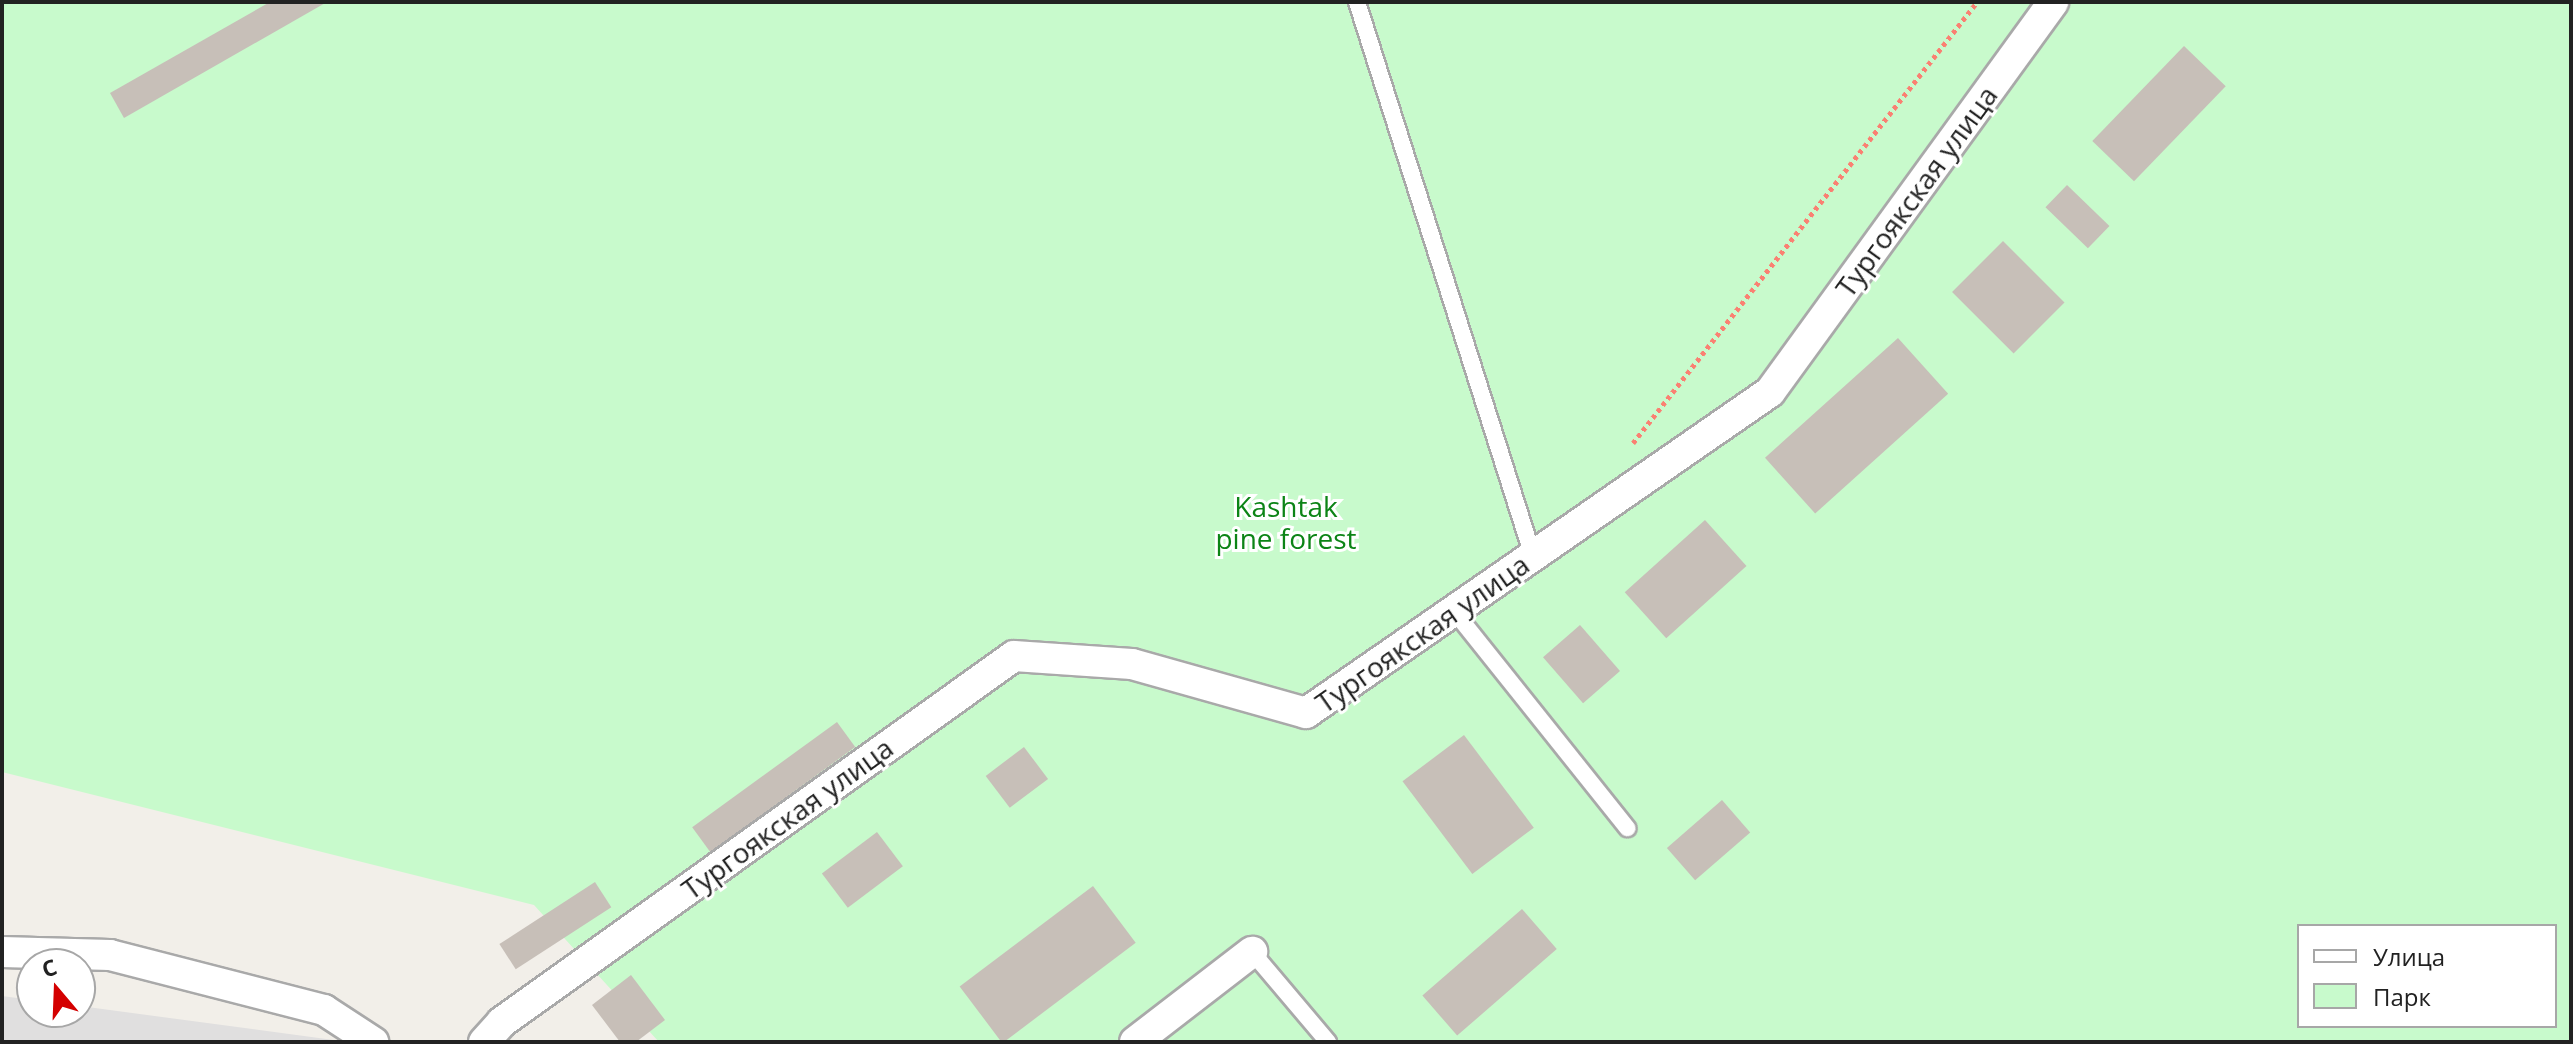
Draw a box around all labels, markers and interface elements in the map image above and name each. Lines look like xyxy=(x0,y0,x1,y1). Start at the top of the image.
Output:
street label: Тургоякская улица xyxy=(1828,79,2004,303)
park label: Kashtak pine forest xyxy=(1215,489,1357,555)
street label: Тургоякская улица xyxy=(1309,547,1535,719)
street label: Тургоякская улица xyxy=(675,730,899,906)
legend xyxy=(2297,924,2557,1028)
text: Улица xyxy=(2373,940,2445,973)
north arrow xyxy=(16,948,96,1028)
text: С xyxy=(37,951,60,984)
text: Парк xyxy=(2373,980,2431,1013)

